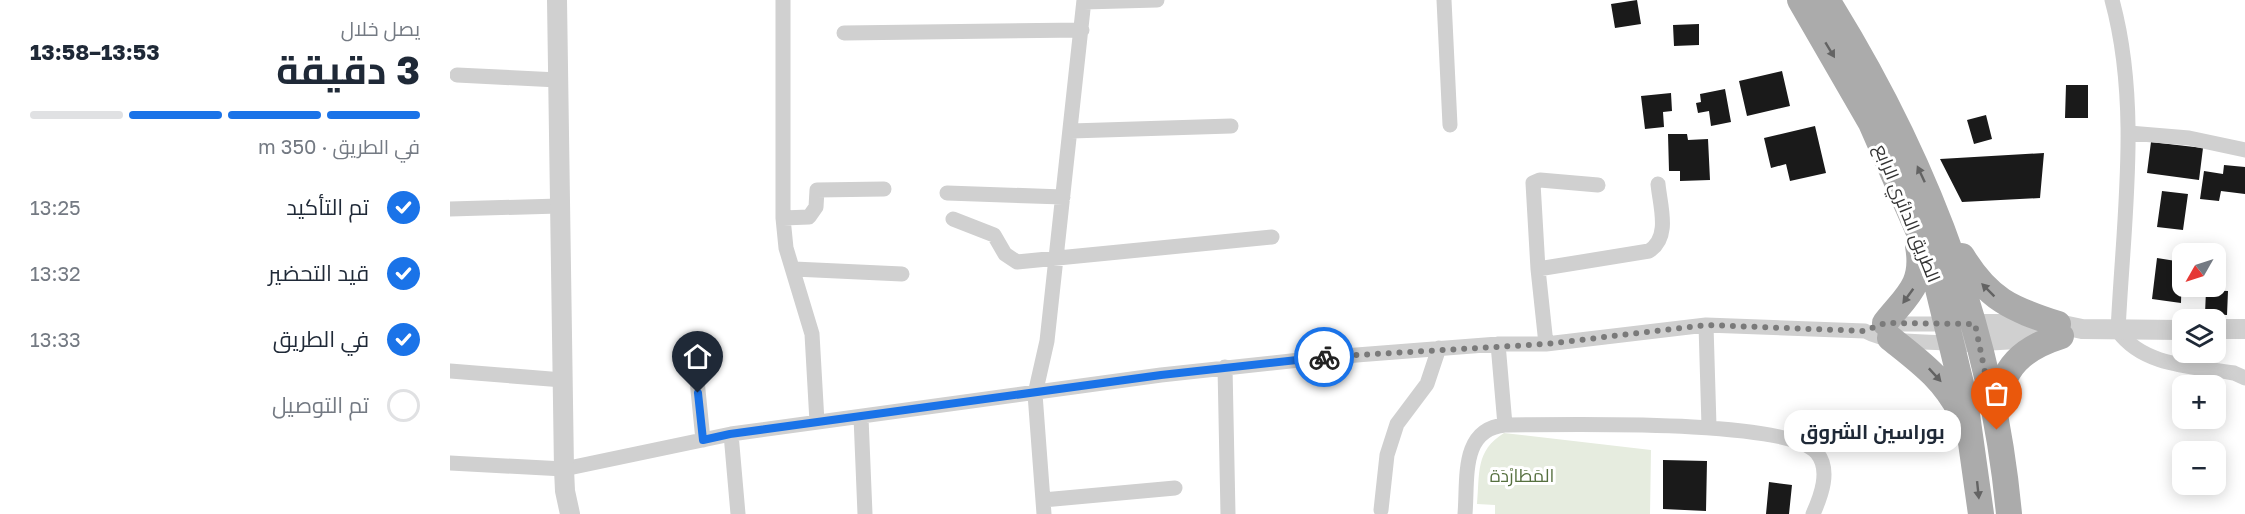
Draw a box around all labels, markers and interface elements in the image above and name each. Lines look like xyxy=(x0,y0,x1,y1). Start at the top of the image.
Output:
text: يصل خلال xyxy=(341,16,420,40)
text: 13:53–13:58 xyxy=(30,38,160,65)
one-way arrow xyxy=(1825,42,1836,58)
text: 3 دقيقة xyxy=(276,46,420,93)
text: في الطريق · 350 m xyxy=(258,134,420,158)
street label: الطريق الدائري الرابع xyxy=(1867,141,1946,287)
one-way arrow xyxy=(1916,165,1926,183)
icon: check xyxy=(387,191,420,224)
text: تم التأكيد xyxy=(286,193,369,220)
text: 13:25 xyxy=(30,195,81,219)
north arrow xyxy=(2172,243,2226,297)
map controls xyxy=(2172,243,2226,495)
icon: check xyxy=(387,257,420,290)
text: قيد التحضير xyxy=(268,259,369,286)
text: 13:32 xyxy=(30,261,81,285)
one-way arrow xyxy=(1981,283,1995,297)
one-way arrow xyxy=(1901,288,1914,304)
button: layers xyxy=(2172,309,2226,363)
icon: check xyxy=(387,323,420,356)
text: في الطريق xyxy=(273,325,369,352)
text: 13:33 xyxy=(30,327,81,351)
courier xyxy=(1294,327,1354,387)
pin xyxy=(672,331,723,393)
icon: home xyxy=(681,340,714,373)
icon: bike xyxy=(1308,341,1341,374)
one-way arrow xyxy=(1928,368,1942,383)
pin xyxy=(1971,368,2022,430)
button: + xyxy=(2172,375,2226,429)
icon: bag xyxy=(1980,377,2013,410)
text: تم التوصيل xyxy=(272,391,369,418)
callout: بوراسين الشروق xyxy=(1784,409,1961,451)
text: بوراسين الشروق xyxy=(1800,419,1945,443)
button: − xyxy=(2172,441,2226,495)
park label: المَطَارْدَة xyxy=(1490,464,1554,487)
one-way arrow xyxy=(1974,480,1983,499)

